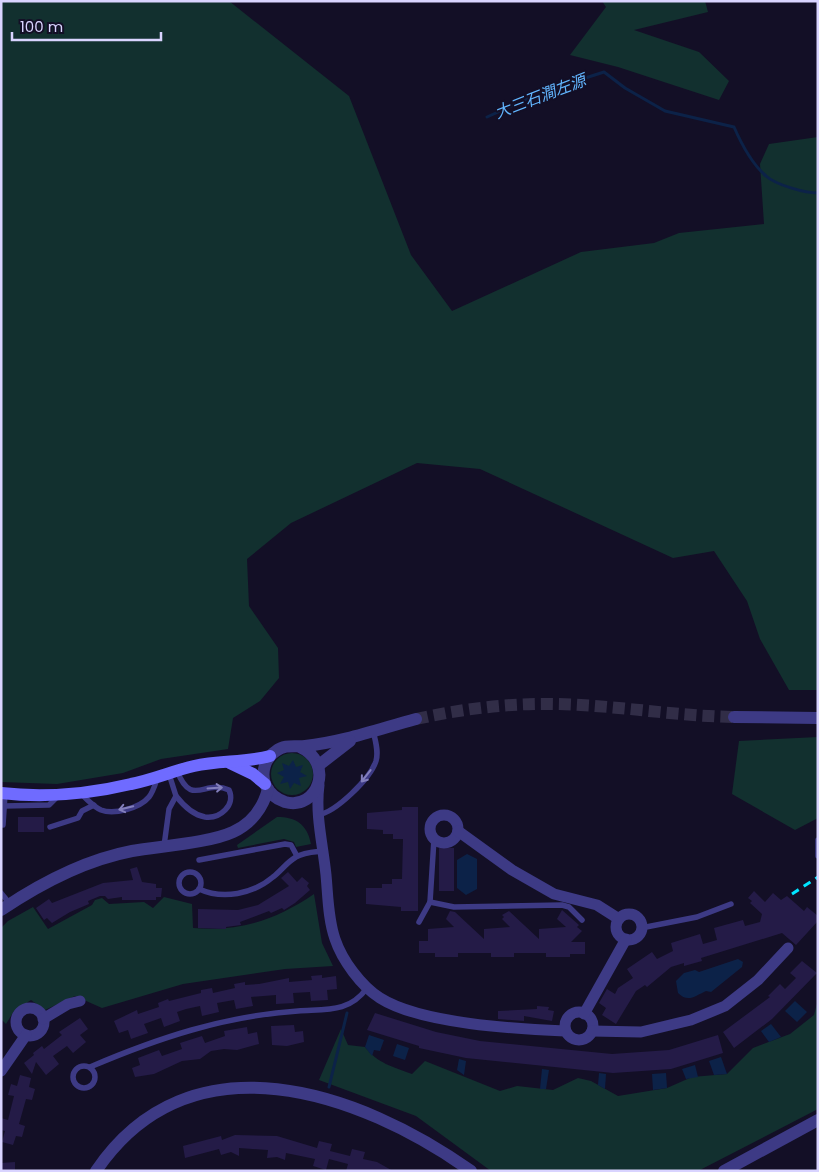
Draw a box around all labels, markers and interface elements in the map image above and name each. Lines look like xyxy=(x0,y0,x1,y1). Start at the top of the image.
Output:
scale bar xyxy=(12,10,161,42)
text: 100 m xyxy=(20,16,63,37)
water label: 大三石澗左源 xyxy=(491,67,592,124)
one-way arrow xyxy=(361,769,372,782)
one-way arrow xyxy=(206,784,222,793)
one-way arrow xyxy=(118,804,134,813)

